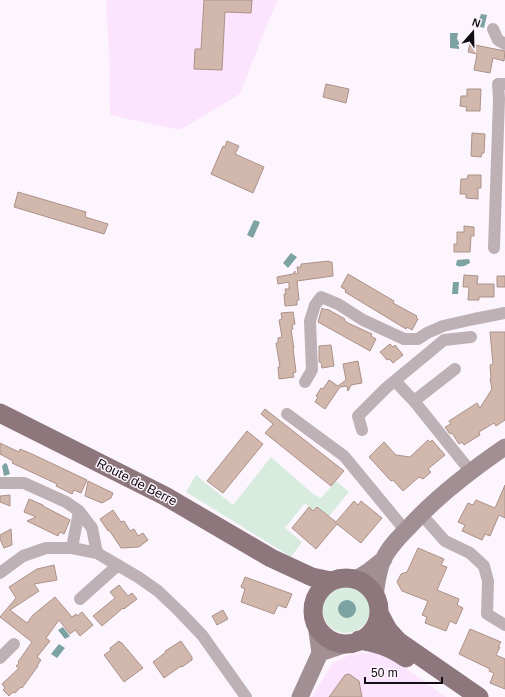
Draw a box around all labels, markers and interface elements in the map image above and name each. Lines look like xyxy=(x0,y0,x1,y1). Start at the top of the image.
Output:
north arrow xyxy=(453,12,493,52)
text: N xyxy=(471,16,482,30)
street label: Route de Berre xyxy=(94,455,180,509)
scale bar xyxy=(365,659,442,685)
text: 50 m xyxy=(371,666,398,680)

